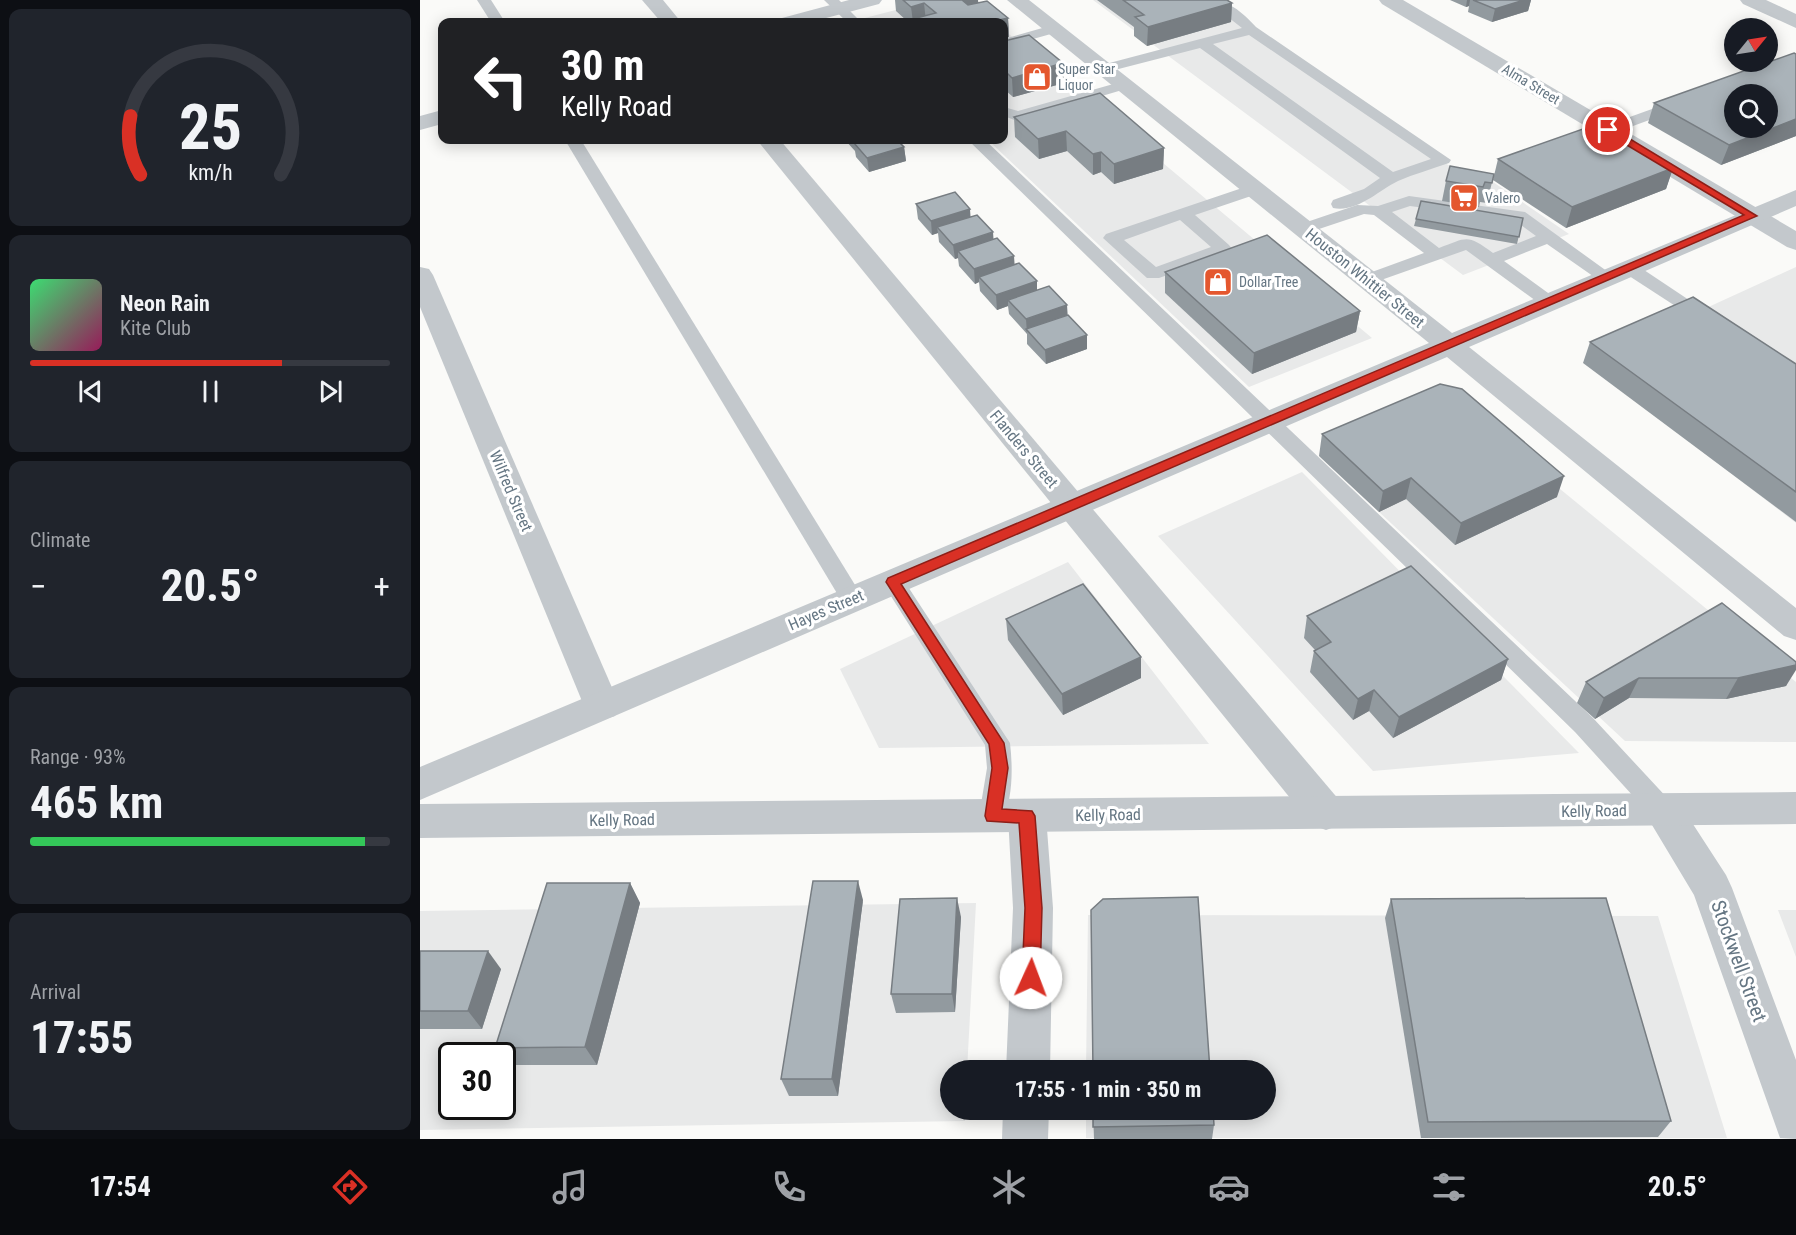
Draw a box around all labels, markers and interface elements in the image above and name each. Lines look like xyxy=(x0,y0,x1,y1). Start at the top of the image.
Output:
north arrow xyxy=(1724,18,1778,72)
map controls xyxy=(1724,18,1778,138)
text: 30 m xyxy=(561,41,644,90)
icon: left xyxy=(462,42,540,120)
shop icon: Super Star Liquor xyxy=(1021,61,1053,93)
place label: Super Star Liquor xyxy=(1058,61,1115,93)
street label: Alma Street xyxy=(1499,61,1563,107)
button: search xyxy=(1724,84,1778,138)
text: 25 xyxy=(178,91,242,164)
text: Kelly Road xyxy=(561,91,672,123)
pin xyxy=(1582,104,1633,155)
icon: arrive xyxy=(1591,113,1624,146)
text: km/h xyxy=(188,160,232,185)
supermarket icon: Valero xyxy=(1448,182,1480,214)
place label: Valero xyxy=(1485,190,1520,206)
street label: Houston Whittier Street xyxy=(1302,224,1428,332)
shop icon: Dollar Tree xyxy=(1202,266,1234,298)
place label: Dollar Tree xyxy=(1239,274,1299,290)
text: Neon Rain xyxy=(120,291,210,316)
text: Kite Club xyxy=(120,316,191,340)
icon: previous xyxy=(74,375,107,408)
icon: pause xyxy=(194,375,227,408)
icon: next xyxy=(314,375,347,408)
street label: Flanders Street xyxy=(986,406,1062,492)
street label: Wilfred Street xyxy=(485,448,537,535)
text: Climate xyxy=(30,528,90,552)
text: 20.5° xyxy=(161,559,259,612)
text: − xyxy=(30,567,47,606)
text: + xyxy=(374,567,390,606)
street label: Hayes Street xyxy=(785,586,867,634)
text: Range · 93% xyxy=(30,745,126,769)
text: 465 km xyxy=(30,776,163,829)
street label: Kelly Road xyxy=(1561,801,1627,821)
street label: Kelly Road xyxy=(1075,805,1141,825)
street label: Kelly Road xyxy=(589,810,655,830)
street label: Stockwell Street xyxy=(1706,897,1772,1025)
position arrow xyxy=(999,946,1063,1010)
text: Arrival xyxy=(30,980,81,1004)
text: 17:55 xyxy=(30,1011,133,1064)
speed limit sign: 30 xyxy=(438,1042,516,1120)
text: 17:55 · 1 min · 350 m xyxy=(1015,1077,1201,1102)
icon: directions xyxy=(329,1166,371,1208)
icon: music xyxy=(549,1166,591,1208)
icon: phone xyxy=(768,1166,810,1208)
icon: climate xyxy=(988,1166,1030,1208)
icon: car xyxy=(1208,1166,1250,1208)
icon: filters xyxy=(1428,1166,1470,1208)
text: 17:54 xyxy=(89,1171,151,1203)
text: 20.5° xyxy=(1648,1171,1707,1203)

